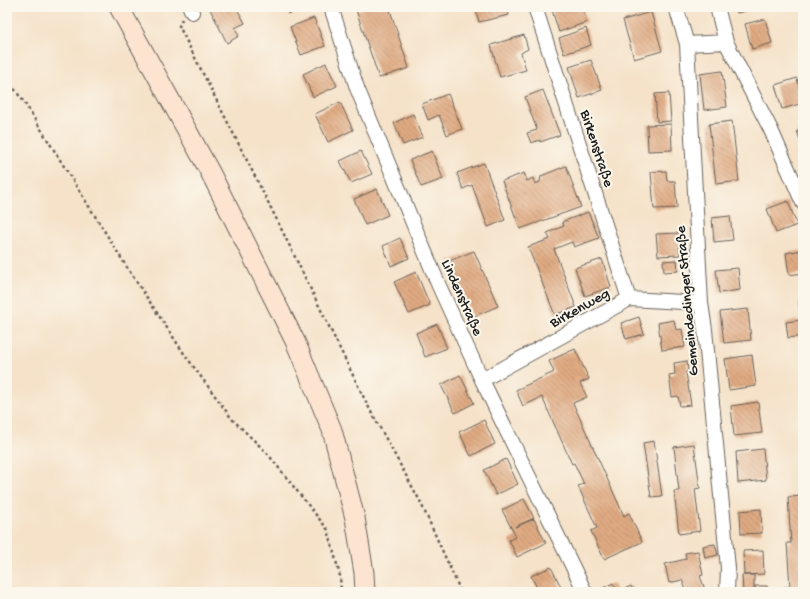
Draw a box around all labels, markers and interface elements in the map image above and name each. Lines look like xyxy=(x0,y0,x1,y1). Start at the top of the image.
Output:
street label: Birkenstraße xyxy=(575,107,617,190)
street label: Gemeindedinger Straße xyxy=(672,225,704,377)
street label: Lindenstraße xyxy=(436,257,486,339)
street label: Birkenweg xyxy=(546,285,613,333)

